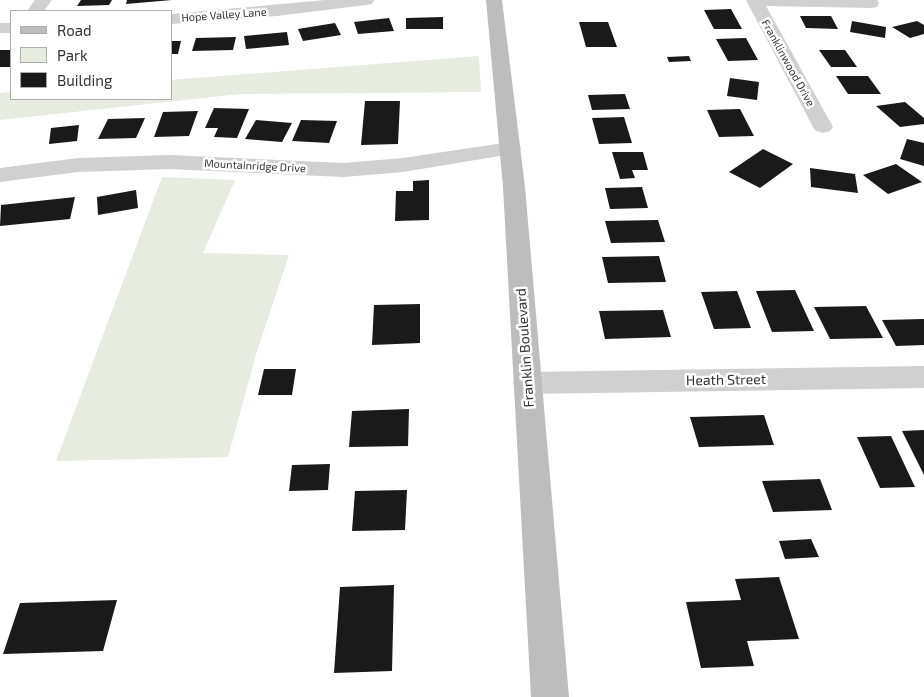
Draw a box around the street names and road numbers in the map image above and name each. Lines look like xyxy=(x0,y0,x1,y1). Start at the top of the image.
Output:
street label: Hope Valley Lane xyxy=(181,5,267,25)
street label: Franklinwood Drive xyxy=(759,17,817,109)
street label: Mountainridge Drive xyxy=(204,157,306,175)
street label: Franklin Boulevard xyxy=(512,288,538,408)
street label: Heath Street xyxy=(686,371,766,389)

